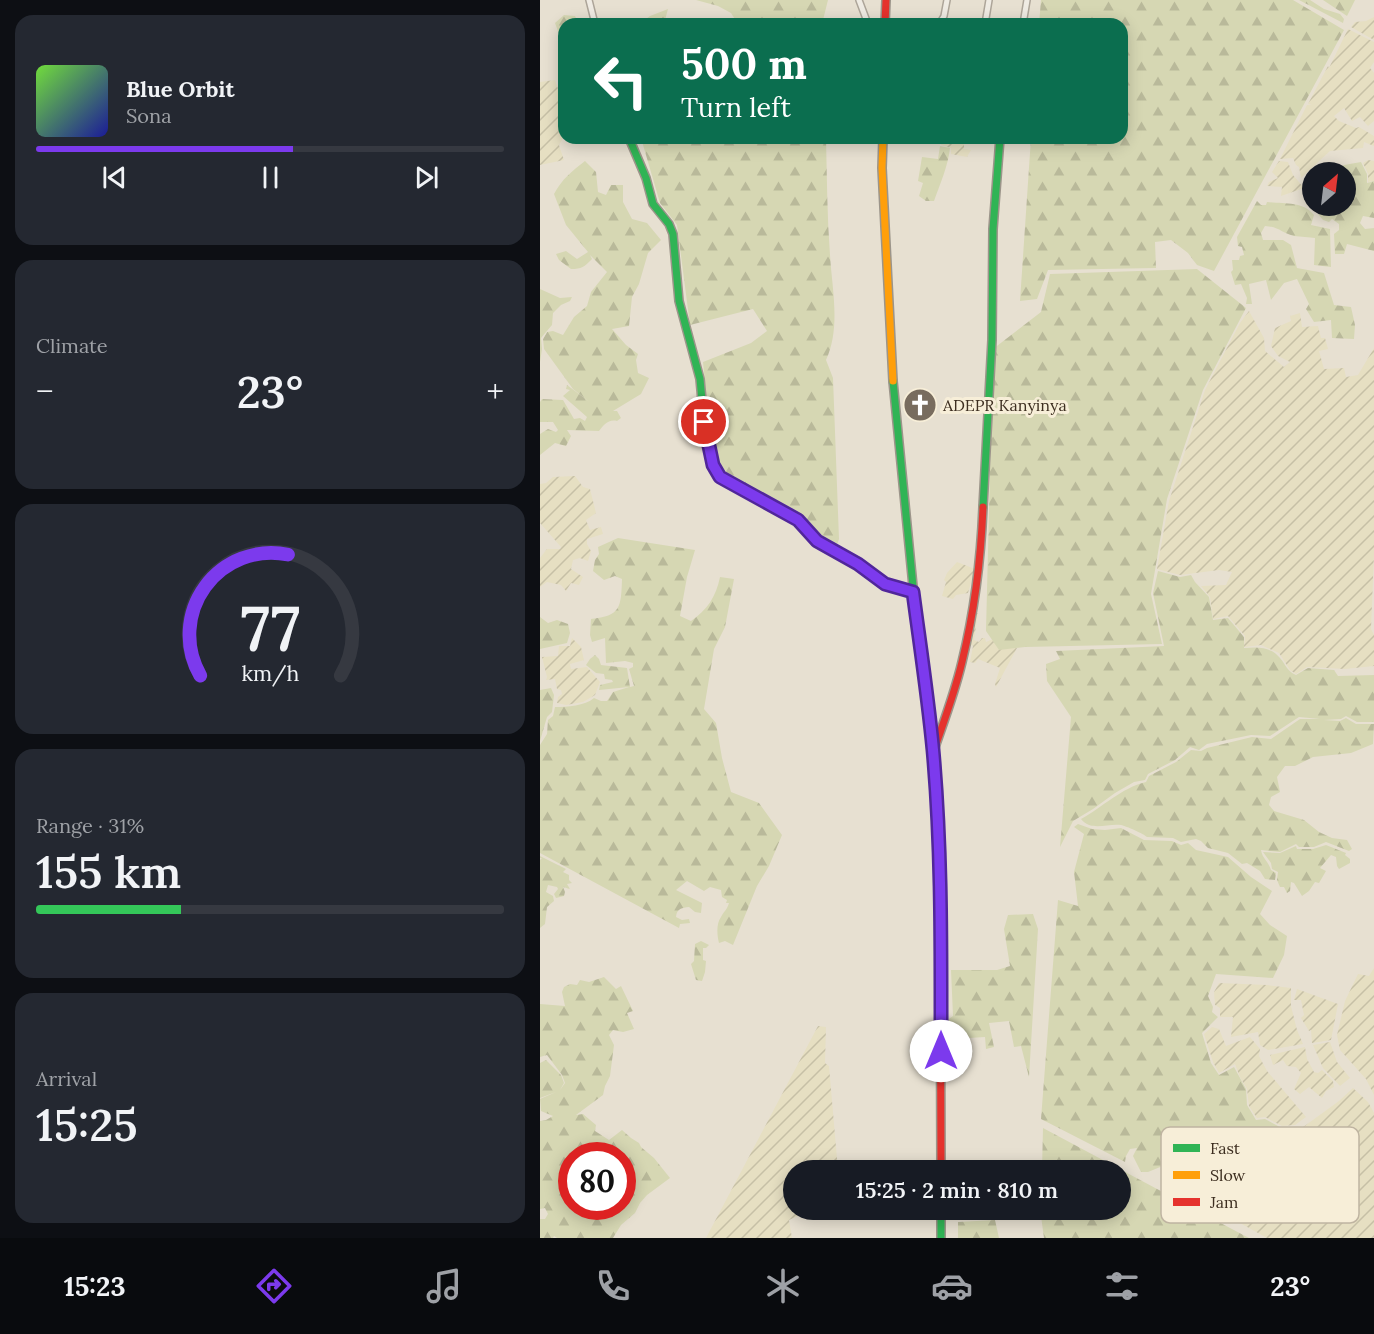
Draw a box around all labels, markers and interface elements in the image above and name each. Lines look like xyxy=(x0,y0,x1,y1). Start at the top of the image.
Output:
text: 500 m xyxy=(681,37,807,91)
icon: left xyxy=(582,42,660,120)
text: Blue Orbit xyxy=(126,75,234,103)
text: Turn left xyxy=(681,90,791,124)
text: Sona xyxy=(126,103,172,128)
icon: previous xyxy=(98,161,131,194)
icon: pause xyxy=(254,161,287,194)
icon: next xyxy=(410,161,443,194)
north arrow xyxy=(1302,162,1356,216)
map controls xyxy=(1302,162,1356,216)
text: Climate xyxy=(36,333,108,358)
text: 23° xyxy=(237,363,303,420)
text: − xyxy=(36,370,54,412)
text: + xyxy=(486,370,504,412)
church icon: ADEPR Kanyinya xyxy=(902,387,938,423)
place label: ADEPR Kanyinya xyxy=(942,395,1067,415)
pin xyxy=(678,396,729,447)
icon: arrive xyxy=(687,405,720,438)
text: 77 xyxy=(240,587,300,667)
text: km/h xyxy=(241,659,299,687)
text: Range · 31% xyxy=(36,813,144,838)
text: 155 km xyxy=(36,843,181,900)
position arrow xyxy=(909,1019,973,1083)
text: Arrival xyxy=(36,1066,97,1091)
text: 15:25 xyxy=(36,1096,138,1153)
legend xyxy=(1161,1127,1359,1223)
text: Fast xyxy=(1210,1138,1241,1158)
speed limit sign: 80 xyxy=(558,1142,636,1220)
text: Slow xyxy=(1210,1165,1246,1185)
text: 15:25 · 2 min · 810 m xyxy=(856,1176,1058,1204)
text: Jam xyxy=(1209,1192,1238,1212)
icon: directions xyxy=(253,1265,295,1307)
icon: music xyxy=(423,1265,465,1307)
icon: phone xyxy=(592,1265,634,1307)
icon: climate xyxy=(762,1265,804,1307)
icon: car xyxy=(931,1265,973,1307)
icon: filters xyxy=(1101,1265,1143,1307)
text: 15:23 xyxy=(64,1269,126,1303)
text: 23° xyxy=(1270,1269,1310,1303)

